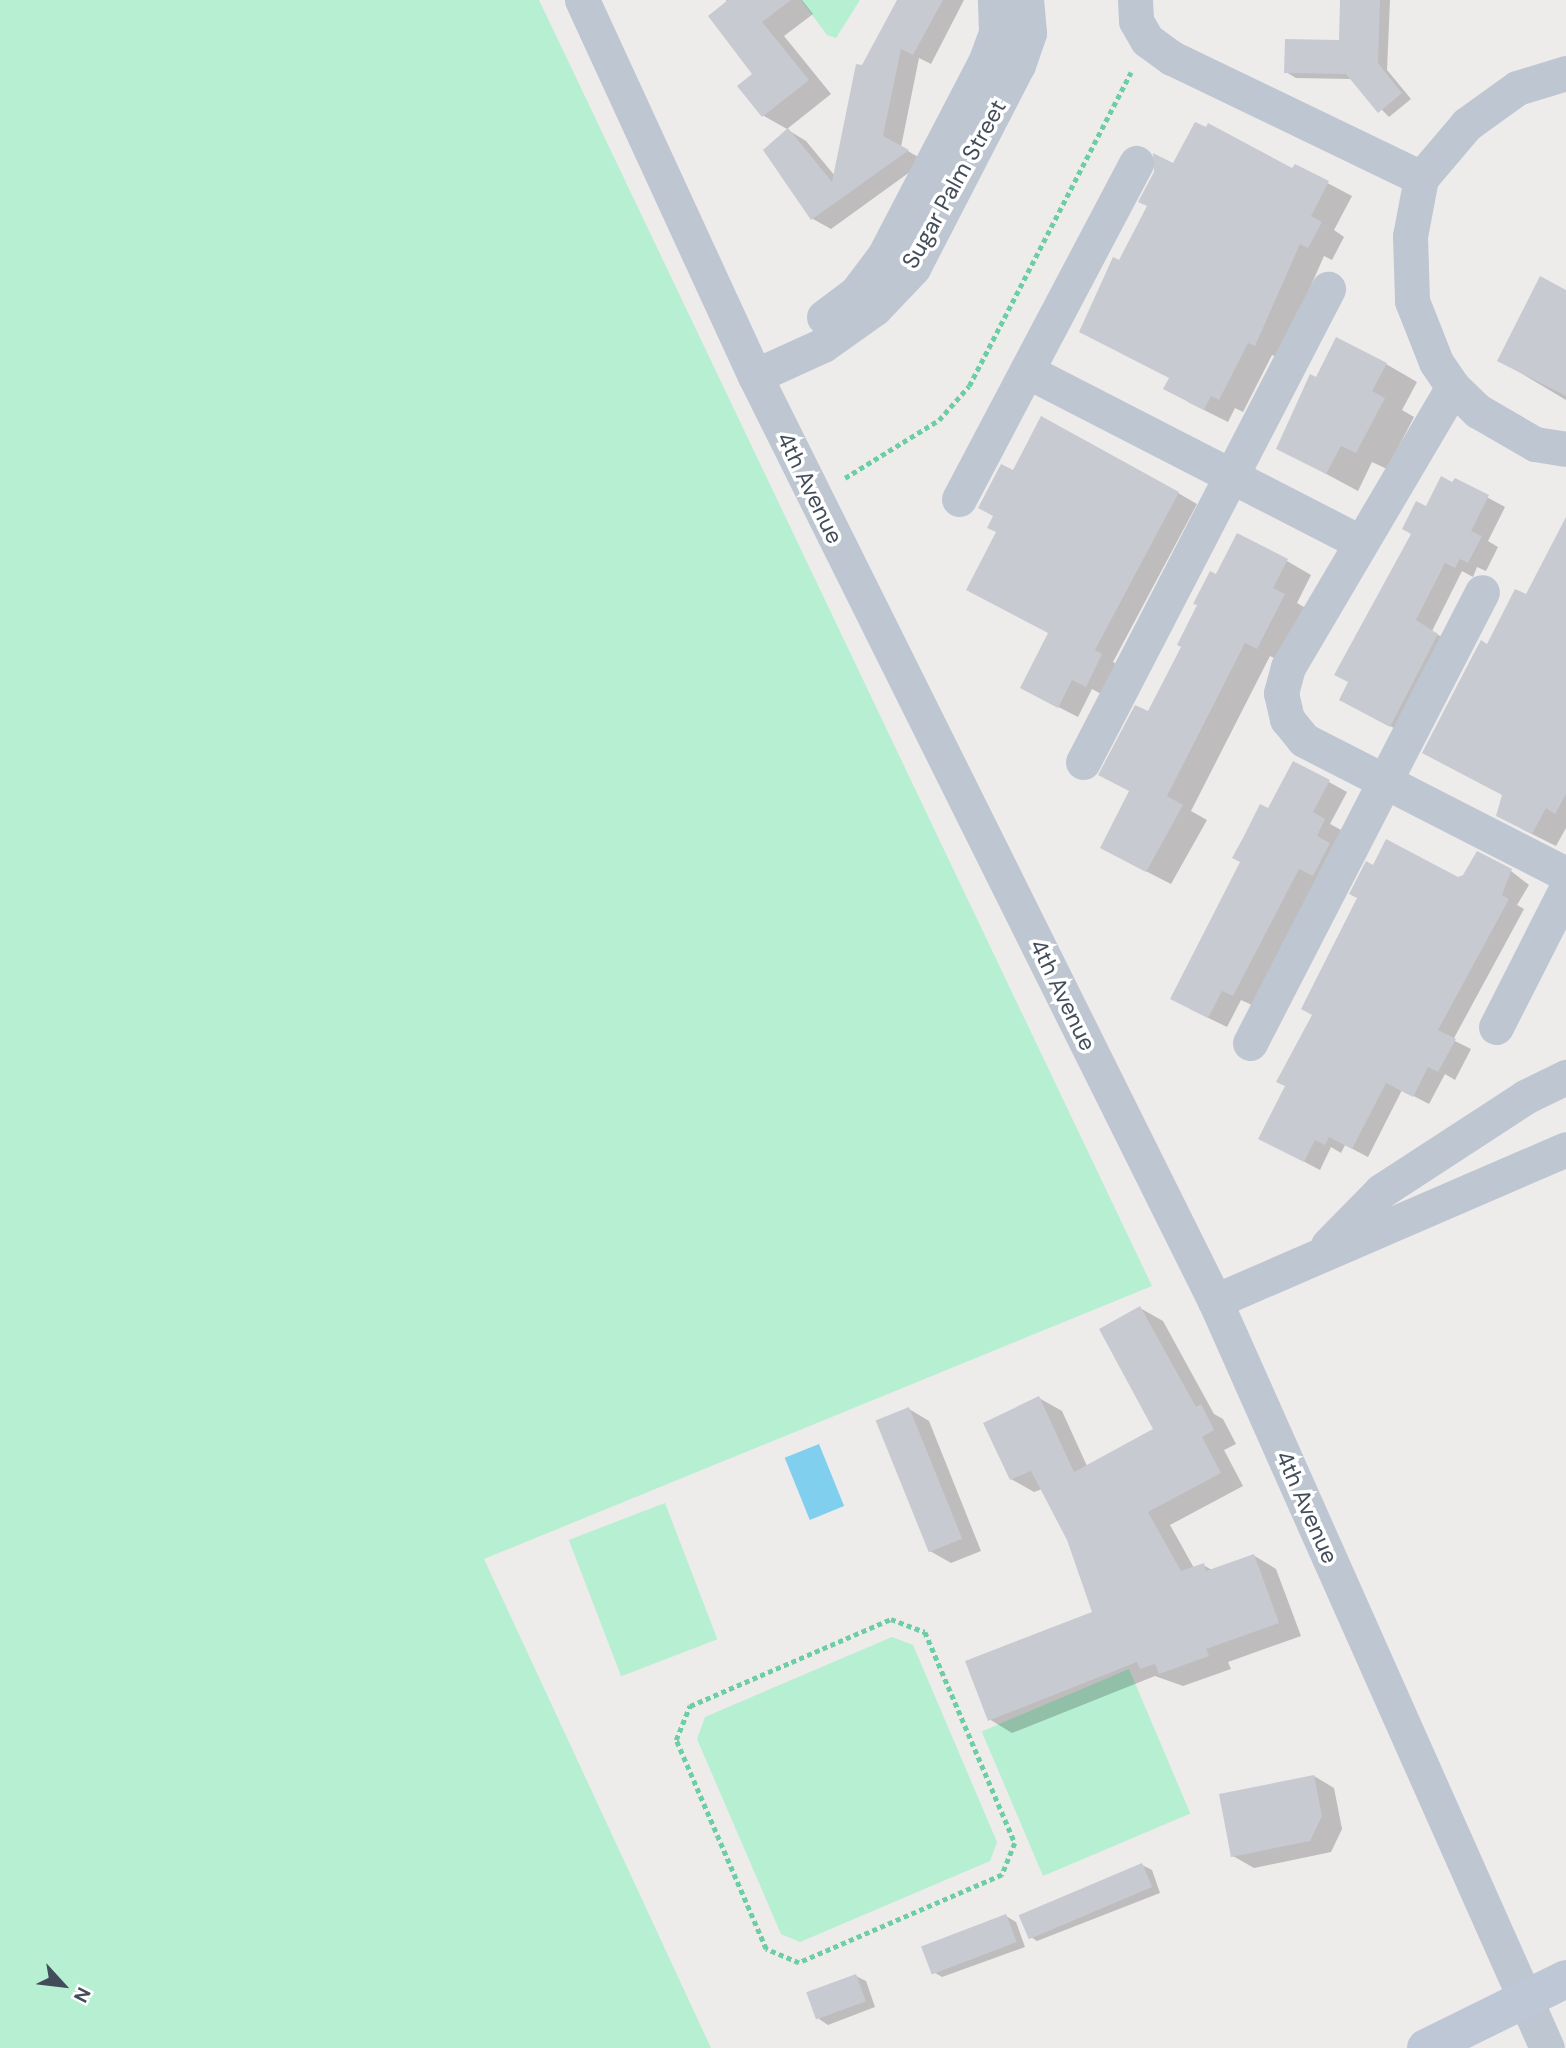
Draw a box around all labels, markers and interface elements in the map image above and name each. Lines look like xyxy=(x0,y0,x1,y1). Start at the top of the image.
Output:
street label: Sugar Palm Street xyxy=(896,95,1012,273)
street label: 4th Avenue xyxy=(771,428,849,548)
street label: 4th Avenue xyxy=(1024,935,1102,1055)
street label: 4th Avenue xyxy=(1270,1446,1344,1568)
north arrow xyxy=(28,1950,98,2020)
text: N xyxy=(68,1983,96,2007)

